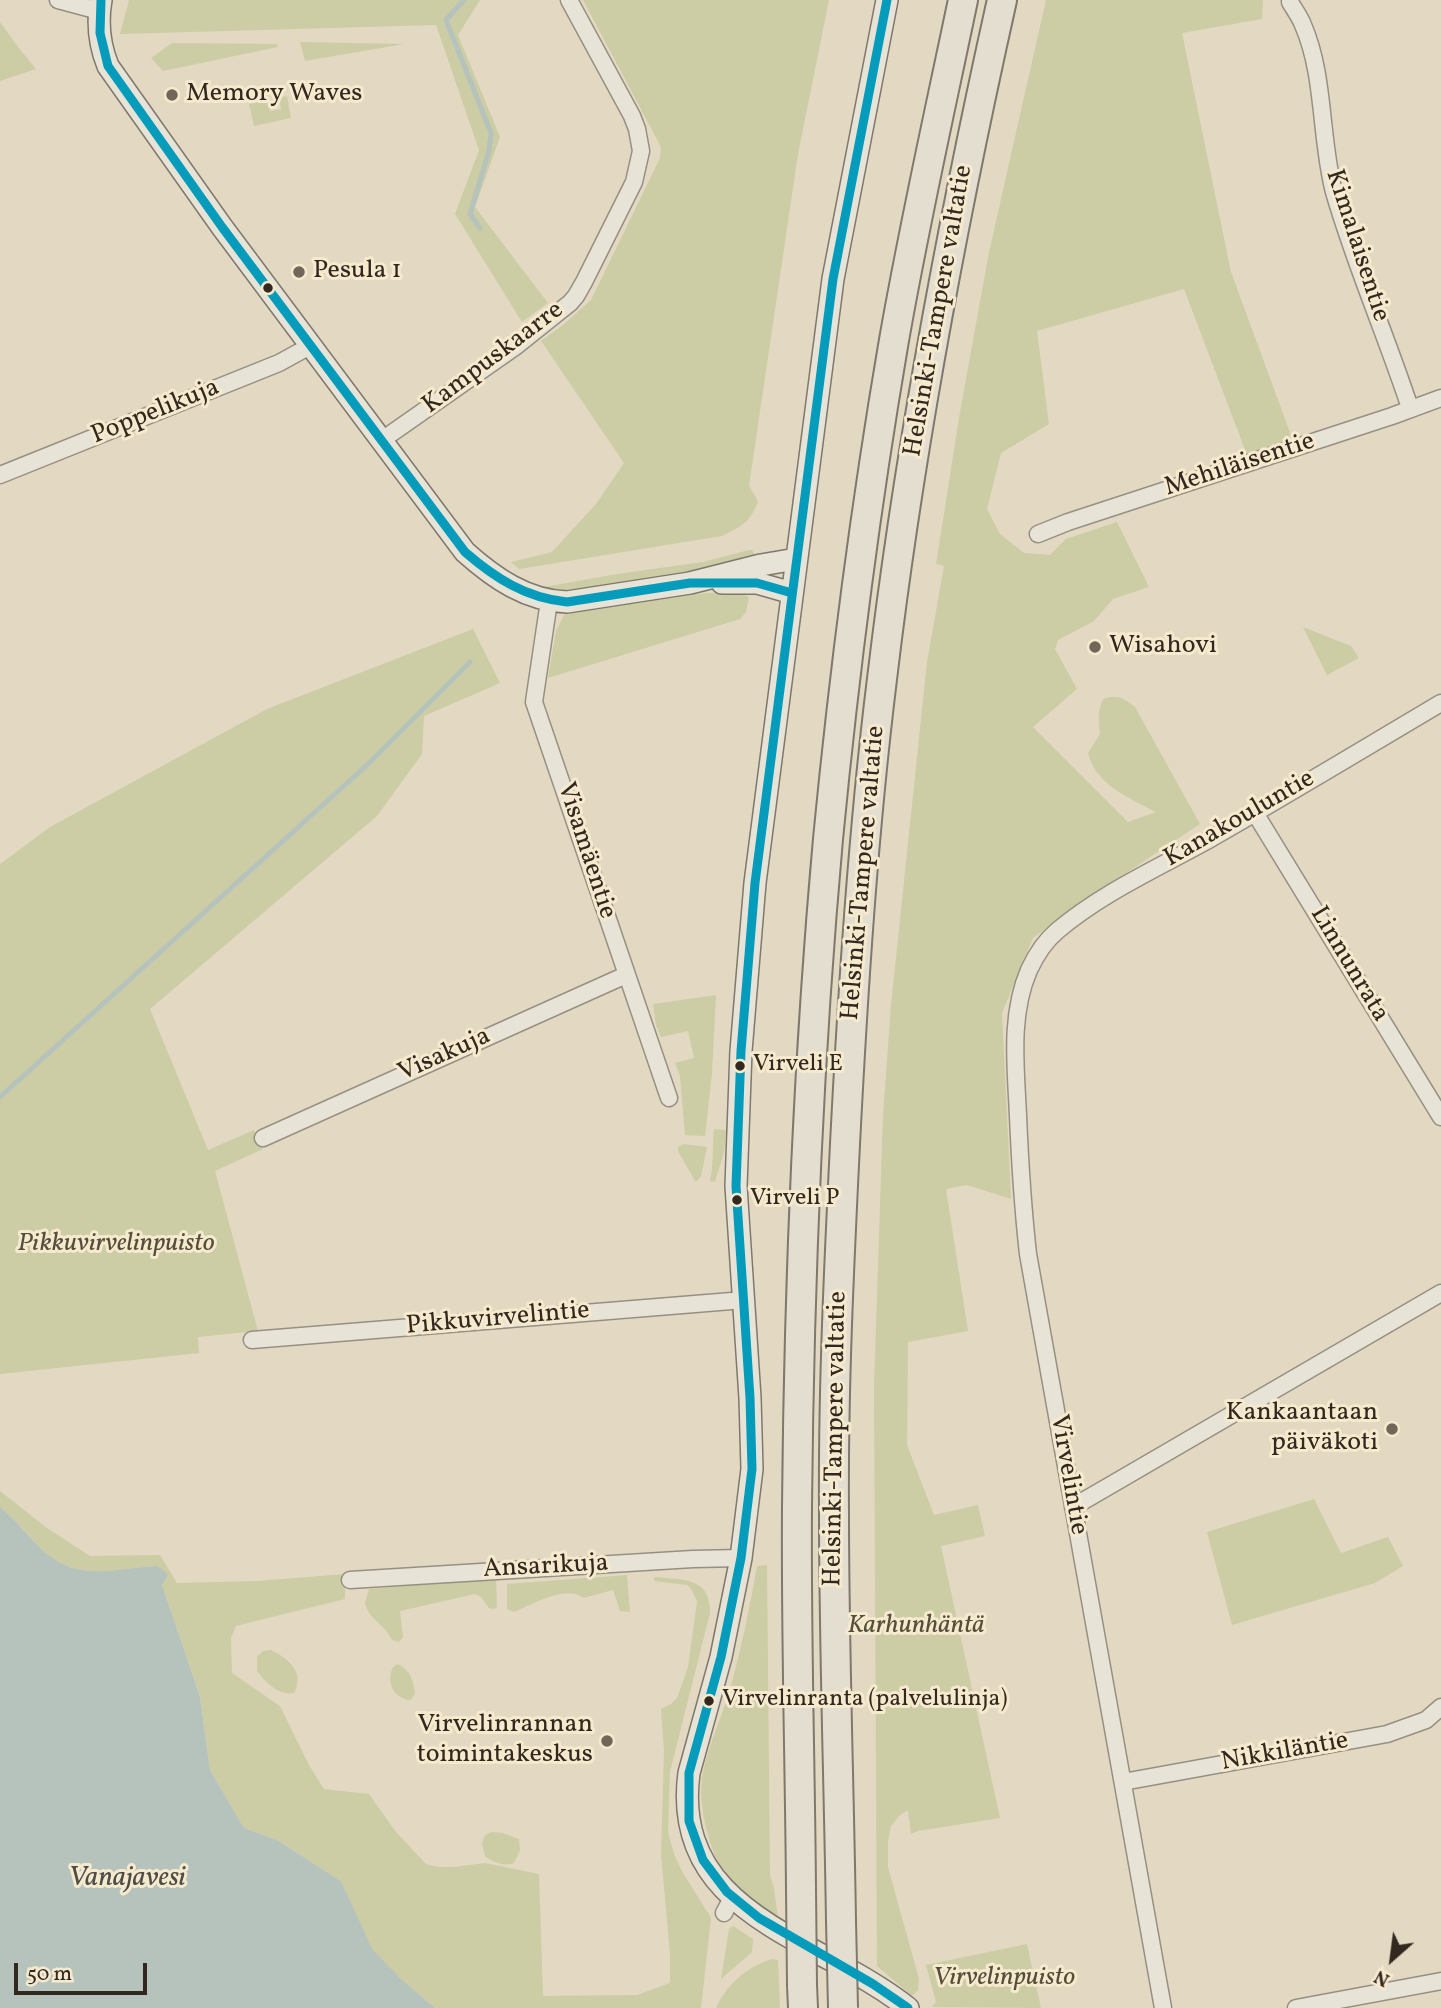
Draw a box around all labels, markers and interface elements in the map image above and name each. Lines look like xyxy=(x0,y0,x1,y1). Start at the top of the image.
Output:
place label: Memory Waves xyxy=(186,79,362,111)
marker: Memory Waves xyxy=(164,87,180,103)
street label: Helsinki-Tampere valtatie xyxy=(899,163,981,459)
street label: Kimalaisentie xyxy=(1317,166,1395,326)
place label: Pesula 1 xyxy=(313,256,402,288)
marker: Pesula 1 xyxy=(291,264,307,280)
unlabelled marker xyxy=(261,281,275,295)
street label: Kampuskaarre xyxy=(417,296,571,422)
street label: Poppelikuja xyxy=(87,373,225,453)
street label: Mehiläisentie xyxy=(1161,427,1319,505)
place label: Wisahovi xyxy=(1109,631,1217,663)
marker: Wisahovi xyxy=(1087,639,1103,655)
street label: Helsinki-Tampere valtatie xyxy=(837,724,893,1022)
street label: Kanakouluntie xyxy=(1159,764,1321,876)
street label: Visamäentie xyxy=(548,779,622,923)
street label: Linnunrata xyxy=(1301,902,1395,1028)
street label: Visakuja xyxy=(394,1022,496,1090)
place label: Virveli E xyxy=(753,1052,843,1080)
marker: Virveli E xyxy=(733,1059,747,1073)
place label: Virveli P xyxy=(750,1186,839,1214)
marker: Virveli P xyxy=(730,1193,744,1207)
park label: Pikkuvirvelinpuisto xyxy=(17,1229,215,1261)
street label: Helsinki-Tampere valtatie xyxy=(819,1291,855,1587)
street label: Pikkuvirvelintie xyxy=(405,1296,591,1344)
place label: Kankaantaan päiväkoti xyxy=(1226,1398,1378,1460)
street label: Virvelintie xyxy=(1041,1412,1093,1538)
marker: Kankaantaan päiväkoti xyxy=(1384,1421,1400,1437)
street label: Ansarikuja xyxy=(482,1549,610,1587)
park label: Karhunhäntä xyxy=(847,1611,985,1643)
place label: Virvelinranta (palvelulinja) xyxy=(722,1687,1007,1715)
marker: Virvelinranta (palvelulinja) xyxy=(702,1694,716,1708)
place label: Virvelinrannan toimintakeskus xyxy=(417,1710,593,1772)
street label: Nikkiläntie xyxy=(1219,1726,1351,1780)
marker: Virvelinrannan toimintakeskus xyxy=(599,1733,615,1749)
water label: Vanajavesi xyxy=(69,1863,185,1897)
north arrow xyxy=(1357,1924,1427,1994)
scale bar xyxy=(18,1948,150,1992)
text: 50 m xyxy=(27,1960,72,1989)
park label: Virvelinpuisto xyxy=(933,1963,1075,1995)
text: N xyxy=(1370,1963,1394,1992)

